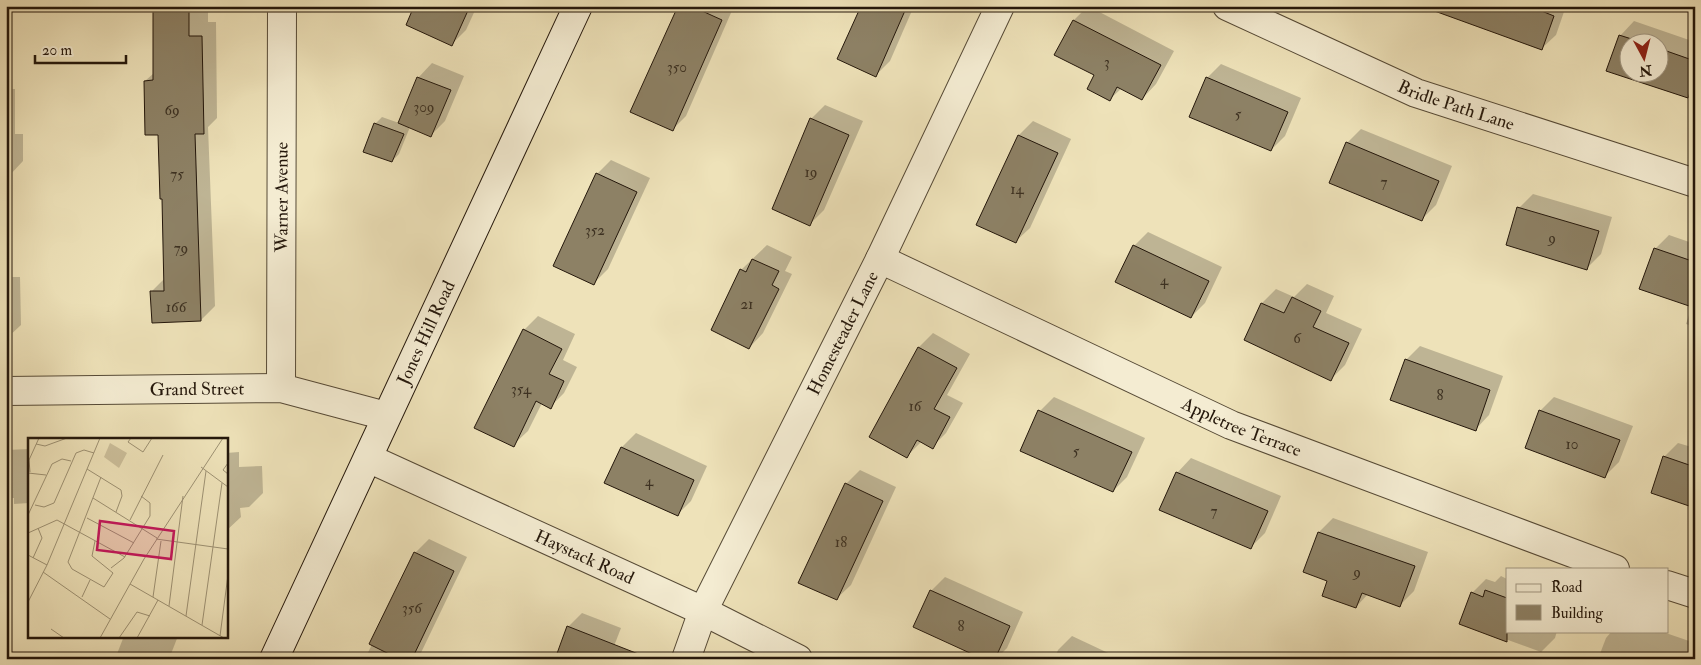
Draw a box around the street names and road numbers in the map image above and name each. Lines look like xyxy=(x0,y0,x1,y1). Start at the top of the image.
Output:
street label: Bridle Path Lane xyxy=(1394,75,1518,136)
street label: Warner Avenue xyxy=(270,141,294,253)
street label: Homesteader Lane xyxy=(802,267,884,399)
street label: Jones Hill Road xyxy=(392,277,461,390)
street label: Grand Street xyxy=(150,377,245,401)
street label: Appletree Terrace xyxy=(1177,392,1305,463)
street label: Haystack Road xyxy=(531,525,638,590)

